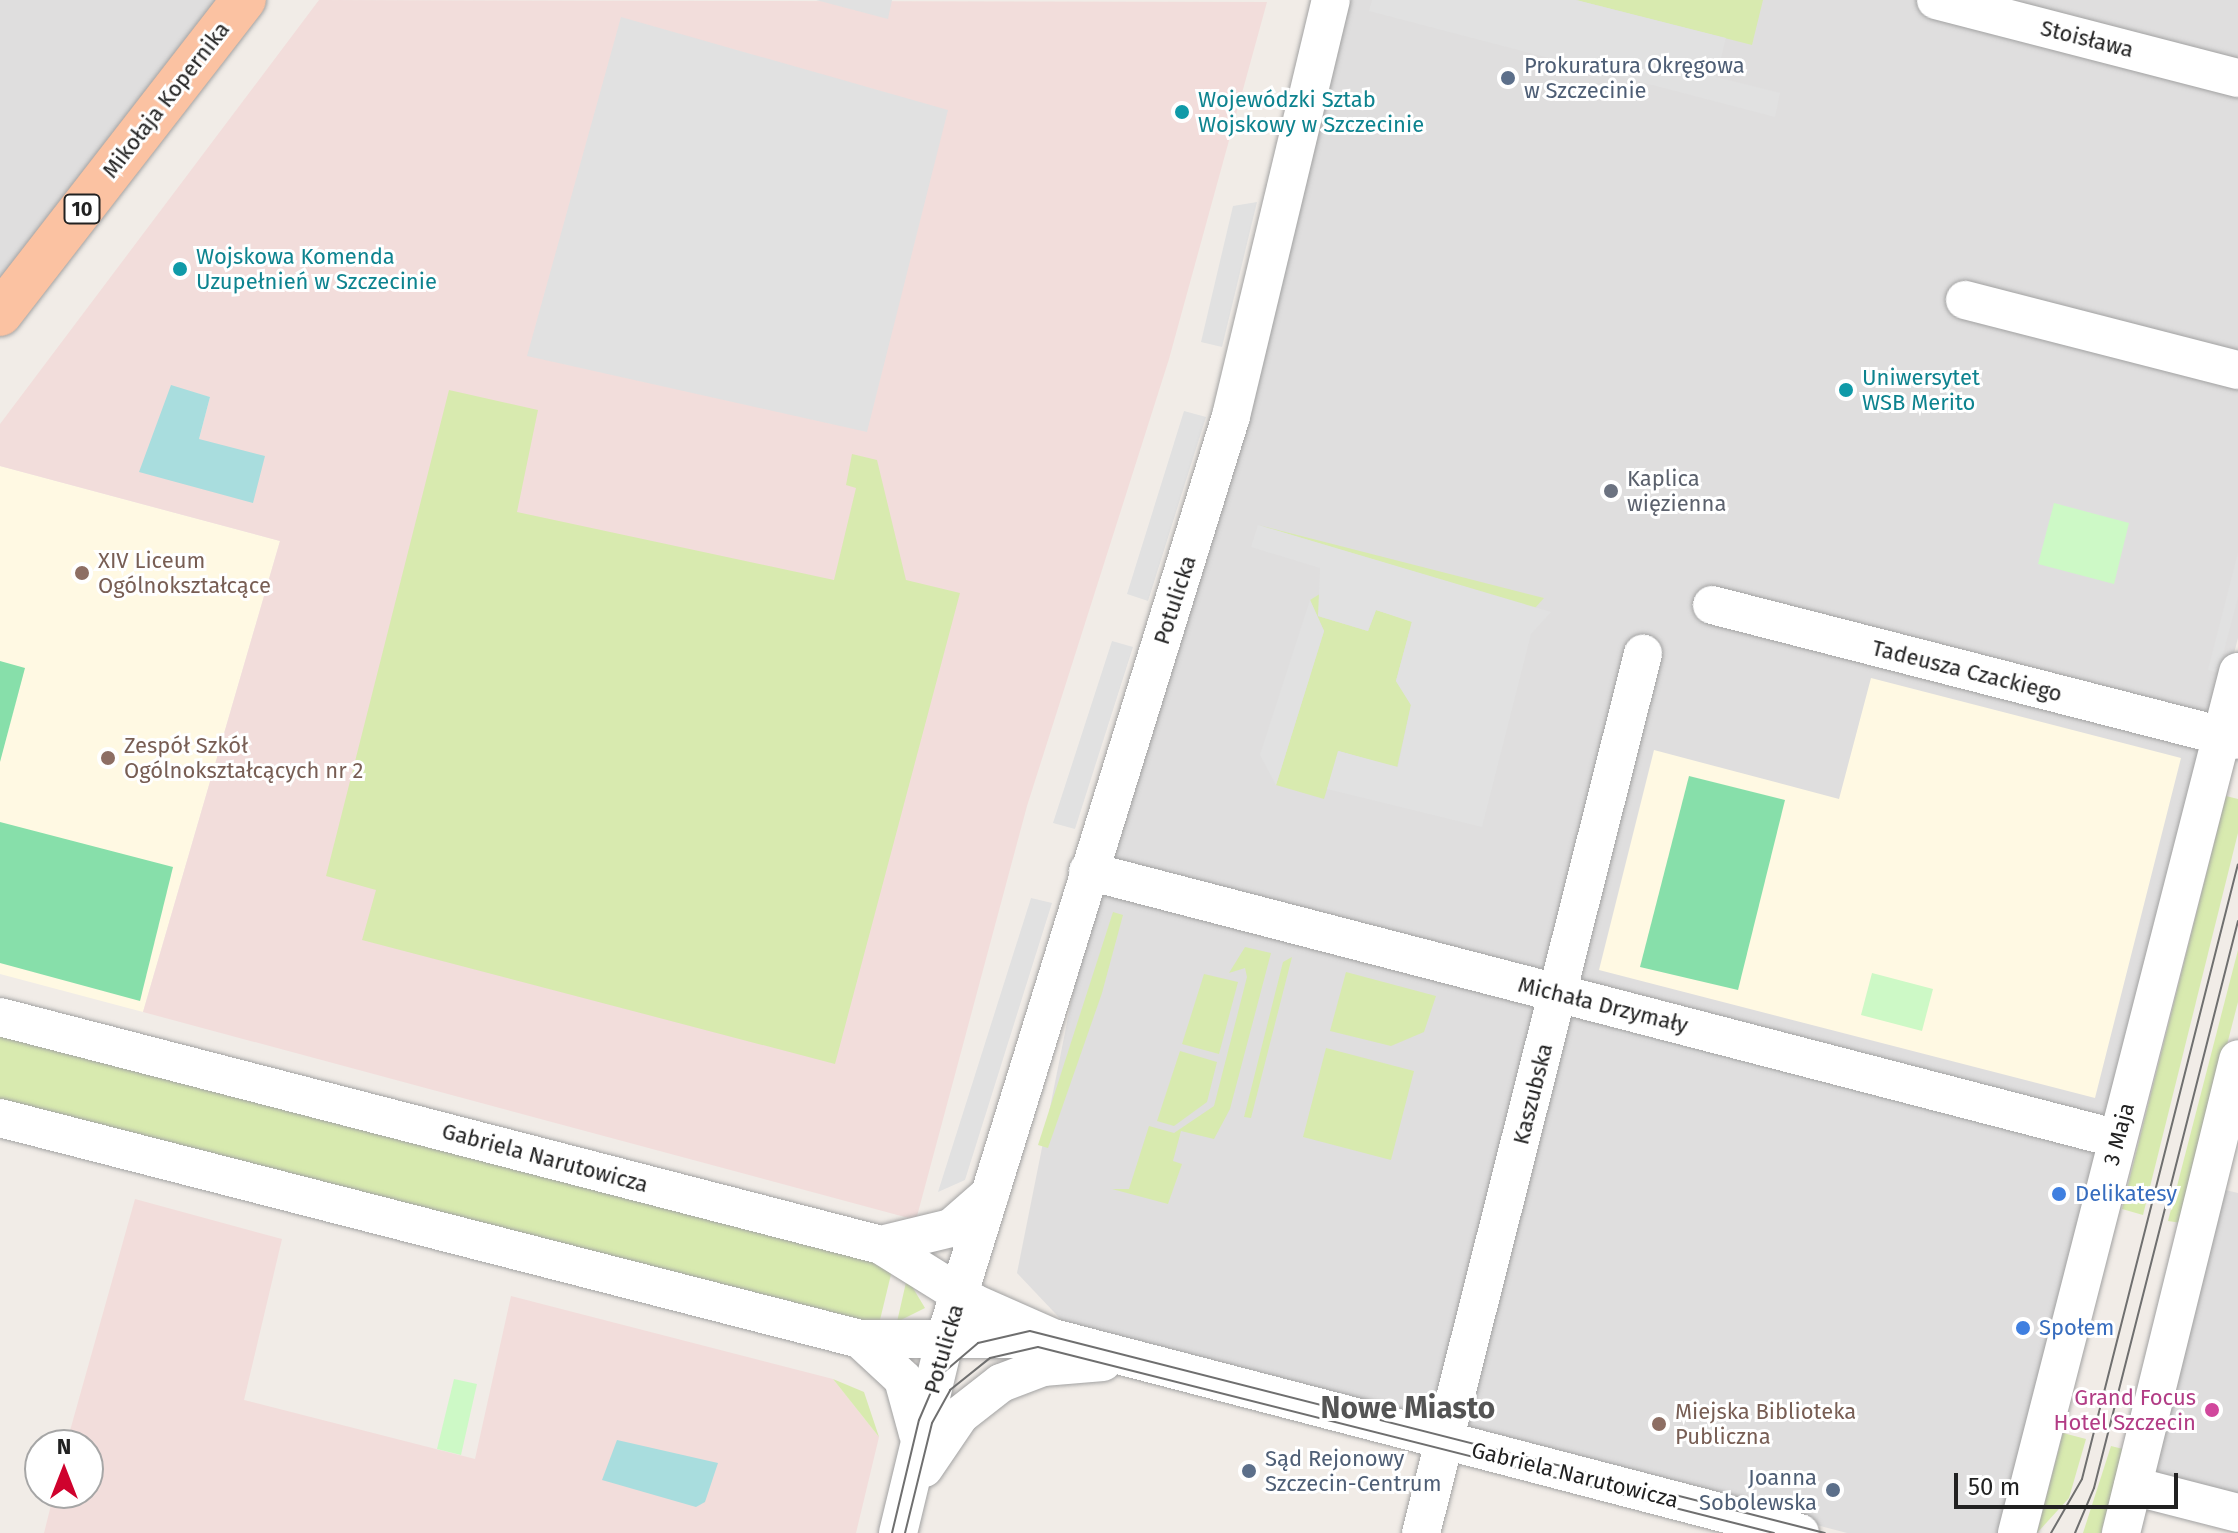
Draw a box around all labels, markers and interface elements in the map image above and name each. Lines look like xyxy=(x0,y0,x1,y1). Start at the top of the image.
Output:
street label: Stoisława xyxy=(2038,15,2136,63)
street label: Mikołaja Kopernika xyxy=(97,17,235,183)
place label: Prokuratura Okręgowa w Szczecinie xyxy=(1524,52,1745,104)
marker: Prokuratura Okręgowa w Szczecinie xyxy=(1499,69,1517,87)
place label: Wojewódzki Sztab Wojskowy w Szczecinie xyxy=(1198,86,1424,138)
marker: Wojewódzki Sztab Wojskowy w Szczecinie xyxy=(1173,103,1191,121)
road number: 10 xyxy=(62,193,102,225)
place label: Wojskowa Komenda Uzupełnień w Szczecinie xyxy=(196,243,437,294)
marker: Wojskowa Komenda Uzupełnień w Szczecinie xyxy=(171,260,189,278)
place label: Uniwersytet WSB Merito xyxy=(1862,364,1980,416)
marker: Uniwersytet WSB Merito xyxy=(1837,381,1855,399)
place label: Kaplica więzienna xyxy=(1627,465,1726,516)
marker: Kaplica więzienna xyxy=(1602,482,1620,500)
place label: XIV Liceum Ogólnokształcące xyxy=(98,547,271,598)
street label: Potulicka xyxy=(1148,552,1202,648)
marker: XIV Liceum Ogólnokształcące xyxy=(73,564,91,582)
street label: Tadeusza Czackiego xyxy=(1869,635,2065,707)
place label: Zespół Szkół Ogólnokształcących nr 2 xyxy=(124,732,363,784)
marker: Zespół Szkół Ogólnokształcących nr 2 xyxy=(99,749,117,767)
street label: Michała Drzymały xyxy=(1515,971,1691,1039)
street label: Kaszubska xyxy=(1508,1041,1558,1147)
street label: 3 Maja xyxy=(2098,1100,2140,1168)
street label: Gabriela Narutowicza xyxy=(439,1118,651,1198)
place label: Delikatesy xyxy=(2075,1181,2177,1207)
marker: Delikatesy xyxy=(2050,1185,2068,1203)
street label: Potulicka xyxy=(919,1301,969,1397)
place label: Społem xyxy=(2039,1315,2114,1341)
marker: Społem xyxy=(2014,1319,2032,1337)
place label: Grand Focus Hotel Szczecin xyxy=(2054,1384,2196,1436)
district label: Nowe Miasto xyxy=(1321,1390,1495,1426)
place label: Miejska Biblioteka Publiczna xyxy=(1675,1398,1856,1450)
marker: Grand Focus Hotel Szczecin xyxy=(2203,1401,2221,1419)
marker: Miejska Biblioteka Publiczna xyxy=(1650,1415,1668,1433)
north arrow xyxy=(24,1429,104,1509)
text: N xyxy=(57,1433,71,1460)
street label: Gabriela Narutowicza xyxy=(1469,1437,1681,1513)
place label: Sąd Rejonowy Szczecin-Centrum xyxy=(1265,1445,1442,1496)
scale bar xyxy=(1958,1457,2182,1507)
marker: Sąd Rejonowy Szczecin-Centrum xyxy=(1240,1462,1258,1480)
place label: Joanna Sobolewska xyxy=(1699,1464,1817,1516)
text: 50 m xyxy=(1968,1473,2020,1501)
marker: Joanna Sobolewska xyxy=(1824,1481,1842,1499)

